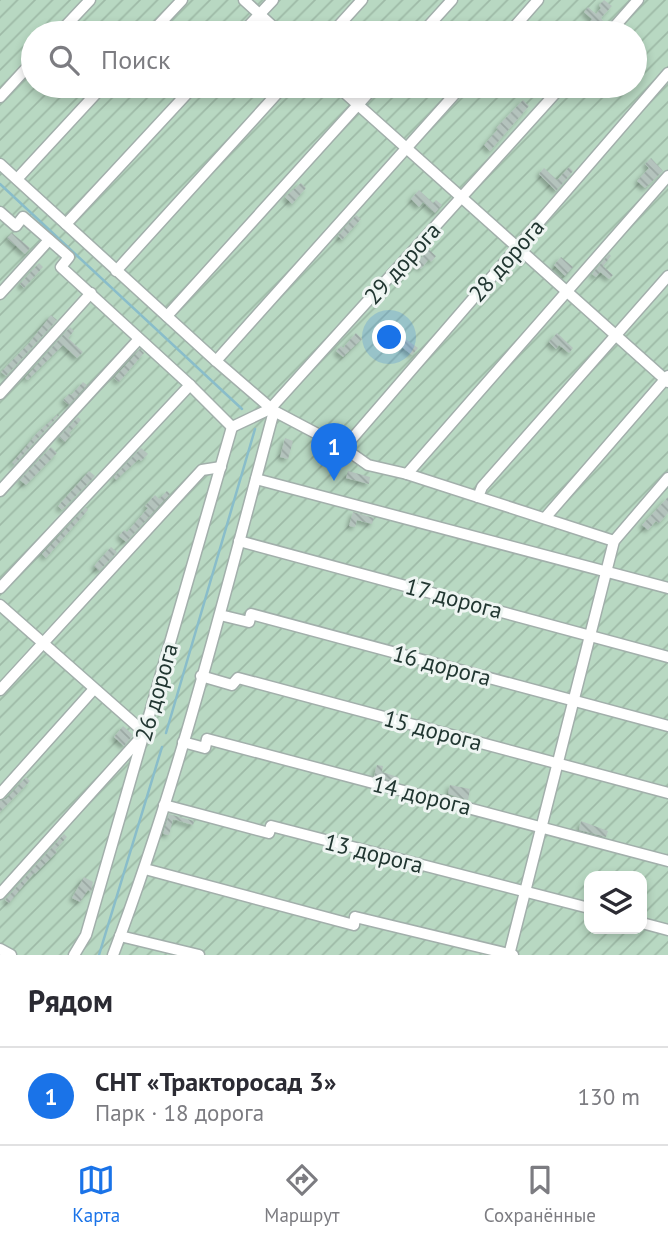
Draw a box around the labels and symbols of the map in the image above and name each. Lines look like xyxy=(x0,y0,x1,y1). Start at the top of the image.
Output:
street label: 28 дорога xyxy=(462,213,550,307)
street label: 29 дорога xyxy=(358,216,446,310)
your location xyxy=(372,320,406,354)
pin: 1 xyxy=(311,423,357,481)
street label: 17 дорога xyxy=(402,571,506,625)
street label: 16 дорога xyxy=(390,638,494,692)
street label: 26 дорога xyxy=(128,640,184,744)
street label: 15 дорога xyxy=(381,703,485,757)
street label: 14 дорога xyxy=(370,769,474,821)
street label: 13 дорога xyxy=(322,827,426,879)

